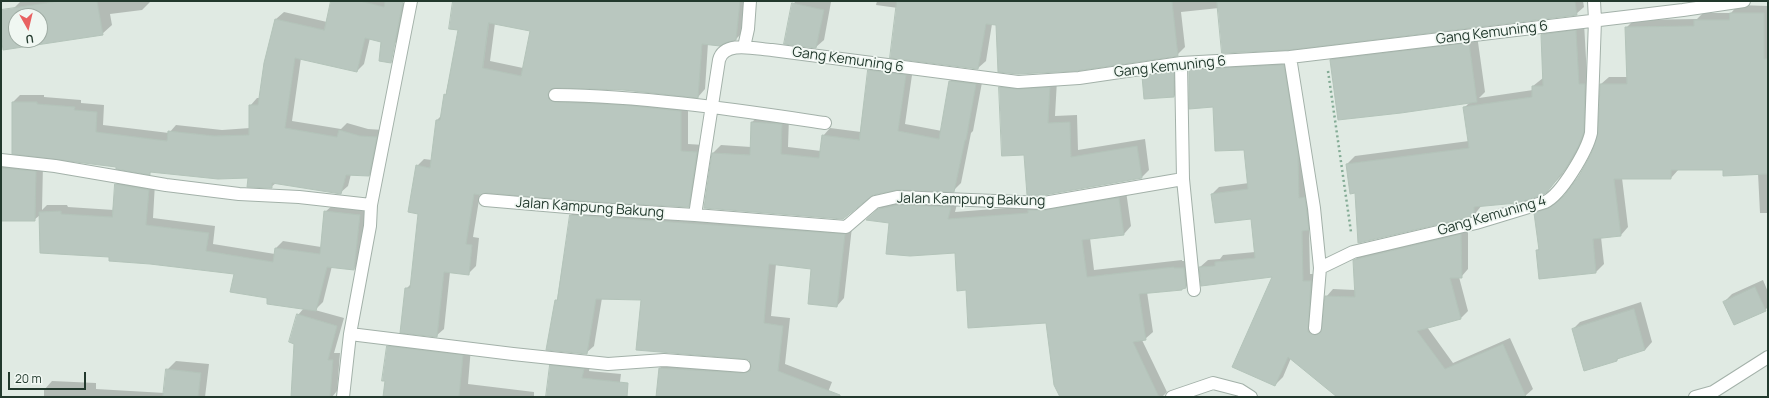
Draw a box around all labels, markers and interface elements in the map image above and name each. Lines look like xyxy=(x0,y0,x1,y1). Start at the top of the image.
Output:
north arrow xyxy=(8,8,48,48)
street label: Gang Kemuning 6 xyxy=(1435,18,1549,48)
text: U xyxy=(25,31,35,47)
street label: Gang Kemuning 6 xyxy=(791,44,905,76)
street label: Gang Kemuning 6 xyxy=(1113,53,1227,81)
street label: Jalan Kampung Bakung xyxy=(897,190,1045,210)
street label: Gang Kemuning 4 xyxy=(1436,192,1548,240)
street label: Jalan Kampung Bakung xyxy=(515,194,665,222)
scale bar xyxy=(10,364,88,390)
text: 20 m xyxy=(15,370,42,387)

